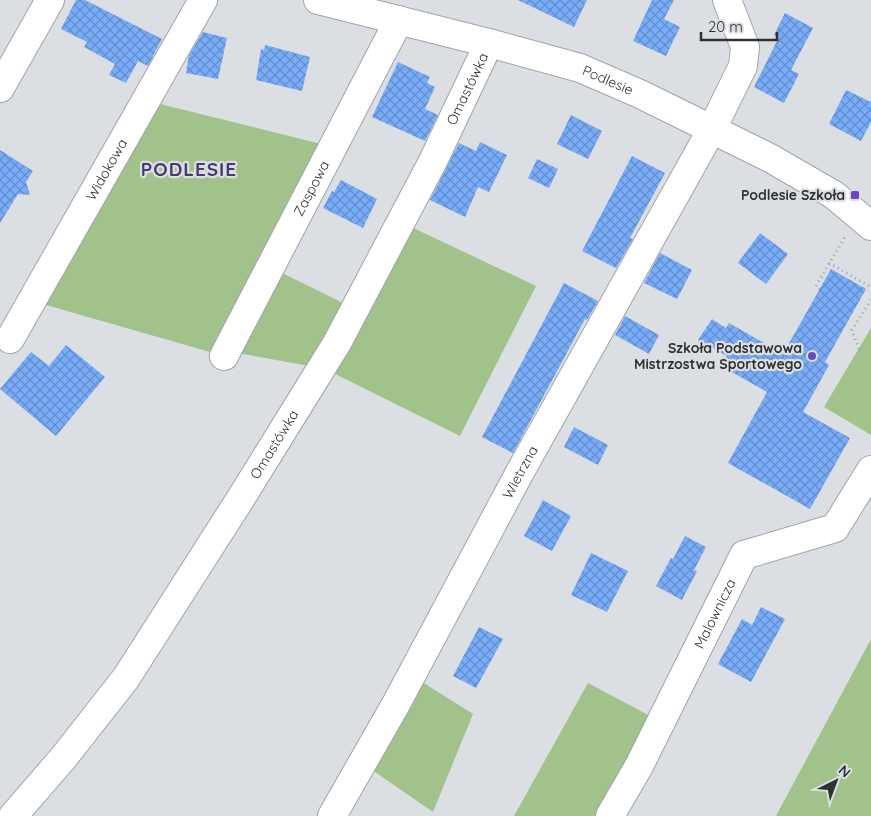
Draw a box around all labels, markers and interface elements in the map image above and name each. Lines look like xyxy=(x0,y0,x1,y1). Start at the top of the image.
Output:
scale bar xyxy=(701,10,777,42)
text: 20 m xyxy=(708,17,743,36)
street label: Omastówka xyxy=(442,50,492,128)
street label: Podlesie xyxy=(580,61,636,99)
street label: Widokowa xyxy=(82,135,131,204)
district label: PODLESIE xyxy=(141,157,237,181)
street label: Zaspowa xyxy=(289,158,333,219)
place label: Podlesie Szkoła xyxy=(741,186,845,204)
marker: Podlesie Szkoła xyxy=(849,189,861,201)
place label: Szkoła Podstawowa Mistrzostwa Sportowego xyxy=(634,339,802,373)
marker: Szkoła Podstawowa Mistrzostwa Sportowego xyxy=(806,350,818,362)
street label: Omastówka xyxy=(246,406,302,482)
street label: Wietrzna xyxy=(498,442,542,502)
street label: Malownicza xyxy=(690,576,740,652)
north arrow xyxy=(811,756,861,806)
text: N xyxy=(835,761,855,781)

